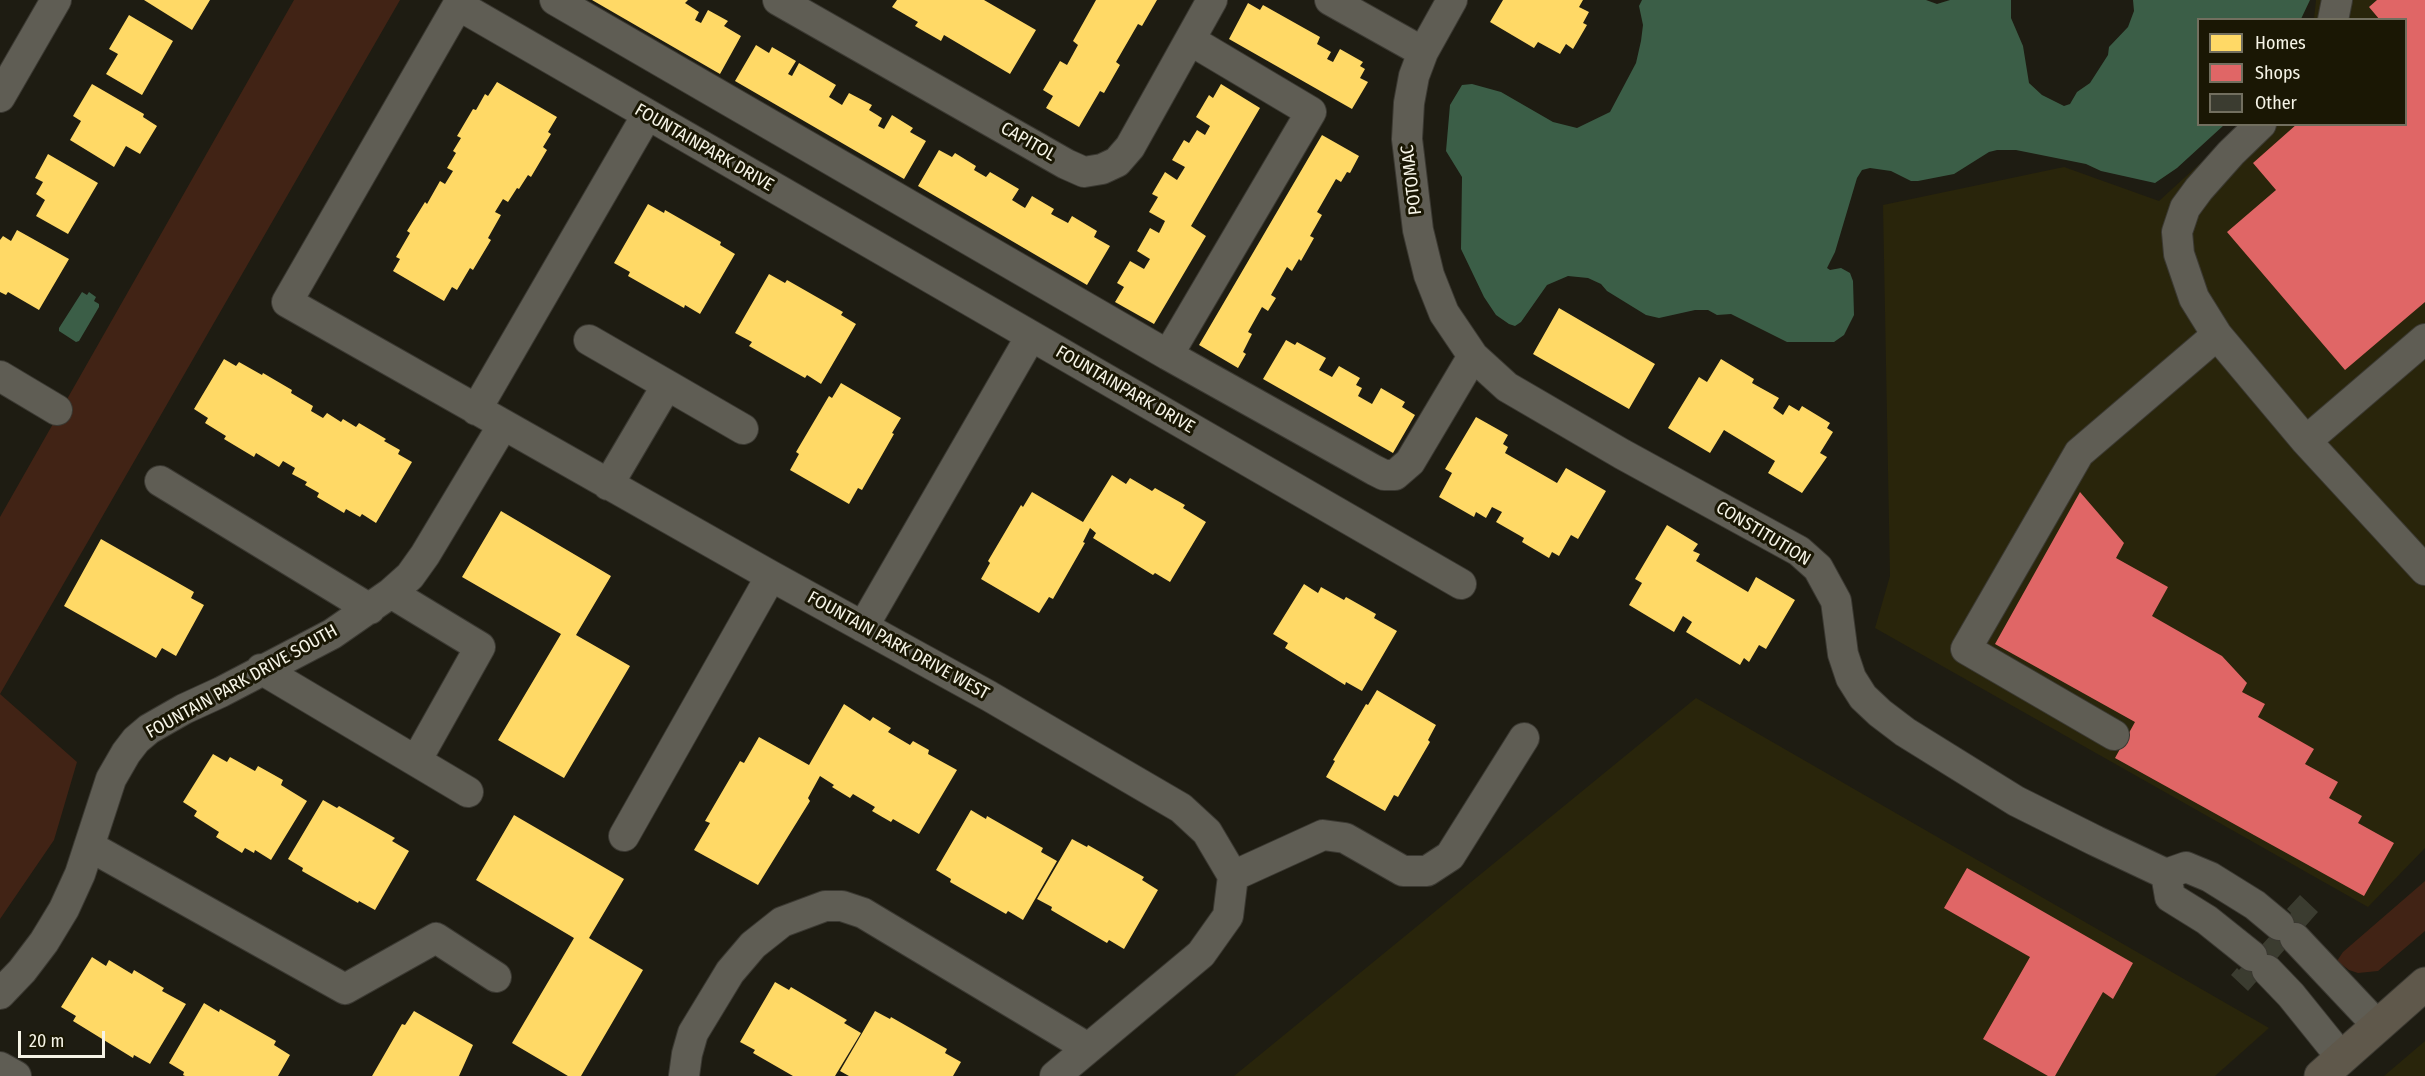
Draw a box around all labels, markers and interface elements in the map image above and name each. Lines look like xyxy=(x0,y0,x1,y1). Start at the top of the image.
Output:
legend xyxy=(2197,18,2407,126)
text: Homes xyxy=(2255,32,2306,54)
text: Shops xyxy=(2255,62,2300,84)
text: Other xyxy=(2255,92,2297,114)
street label: FOUNTAINPARK DRIVE xyxy=(631,99,777,197)
street label: CAPITOL xyxy=(997,118,1059,166)
street label: POTOMAC xyxy=(1397,144,1427,216)
street label: FOUNTAINPARK DRIVE xyxy=(1052,341,1198,439)
street label: CONSTITUTION xyxy=(1712,497,1814,571)
street label: FOUNTAIN PARK DRIVE WEST xyxy=(804,587,992,705)
street label: FOUNTAIN PARK DRIVE SOUTH xyxy=(143,620,341,744)
scale bar xyxy=(21,1019,108,1057)
text: 20 m xyxy=(29,1030,64,1052)

